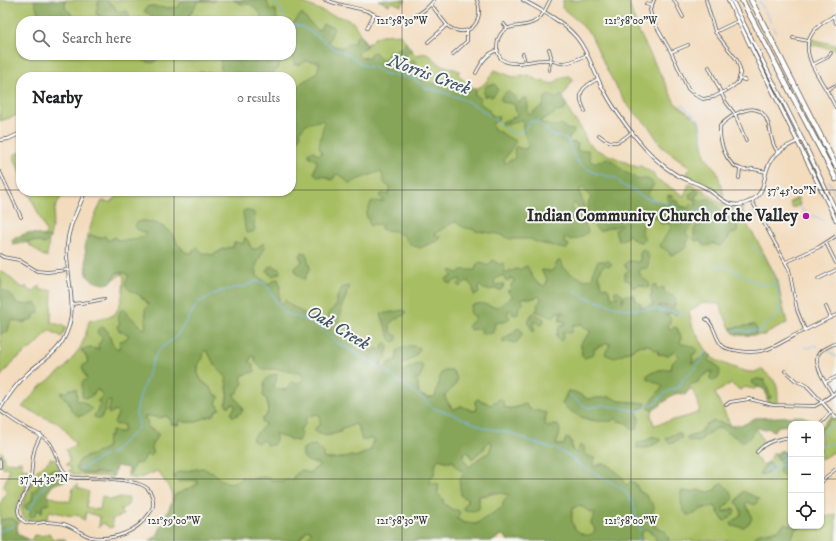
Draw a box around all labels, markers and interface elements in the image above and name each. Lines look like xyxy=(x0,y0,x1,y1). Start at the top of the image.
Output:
text: 121°58'30"W xyxy=(376,15,428,27)
text: 121°58'00"W xyxy=(605,15,658,27)
search box xyxy=(16,16,296,60)
icon: search xyxy=(30,27,52,49)
text: Search here xyxy=(62,29,131,48)
water label: Norris Creek xyxy=(384,50,474,100)
text: Nearby xyxy=(32,87,82,109)
text: 0 results xyxy=(237,90,280,106)
text: 37°45'00"N xyxy=(767,185,817,197)
place label: Indian Community Church of the Valley xyxy=(527,205,799,227)
marker: Indian Community Church of the Valley xyxy=(801,211,811,221)
water label: Oak Creek xyxy=(303,301,374,355)
map controls xyxy=(788,421,824,529)
button: + xyxy=(788,421,824,457)
button: − xyxy=(788,457,824,493)
text: 37°44'30"N xyxy=(20,473,68,485)
button: locate xyxy=(788,493,824,529)
text: 121°59'00"W xyxy=(148,515,201,527)
text: 121°58'30"W xyxy=(376,515,428,527)
text: 121°58'00"W xyxy=(605,515,658,527)

